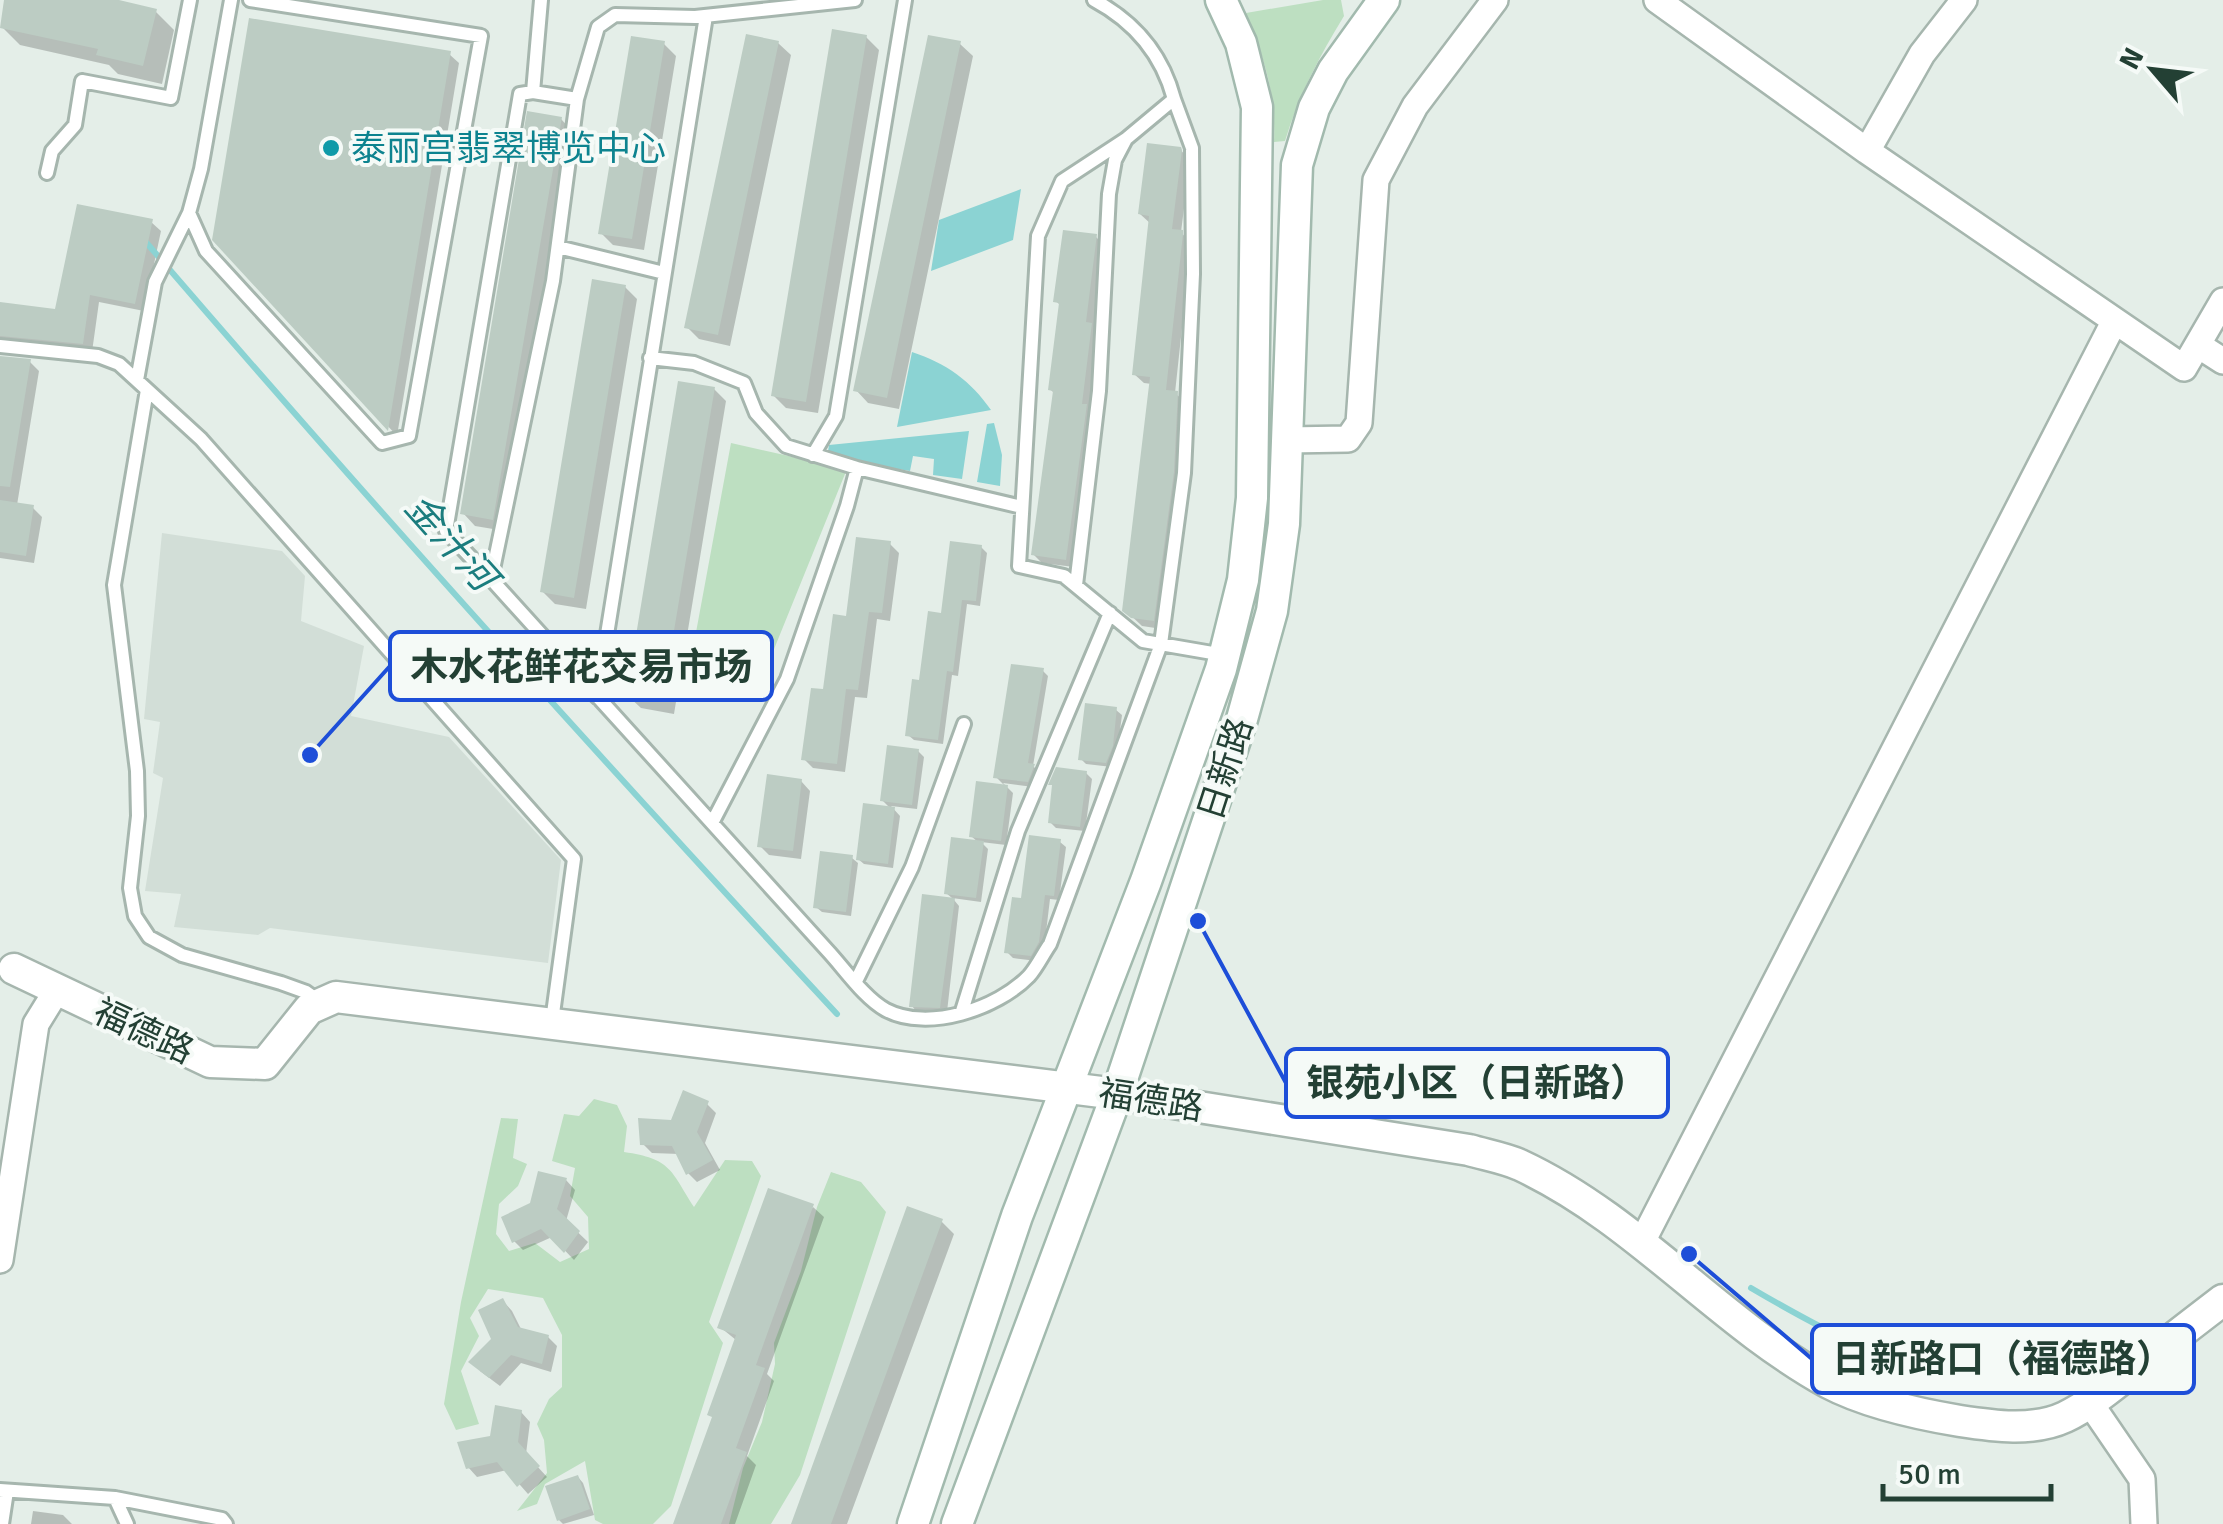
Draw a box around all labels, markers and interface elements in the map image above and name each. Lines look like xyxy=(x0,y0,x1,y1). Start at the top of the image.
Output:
north arrow xyxy=(2103,20,2203,120)
text: N xyxy=(2112,42,2151,75)
place label: 泰丽宫翡翠博览中心 xyxy=(351,127,666,170)
marker: 泰丽宫翡翠博览中心 xyxy=(320,137,342,159)
water label: 金汁河 xyxy=(395,484,511,606)
callout: 木水花鲜花交易市场 xyxy=(390,632,772,700)
text: 木水花鲜花交易市场 xyxy=(410,644,752,691)
street label: 日新路 xyxy=(1189,713,1262,826)
street label: 福德路 xyxy=(87,990,200,1073)
callout: 银苑小区（日新路） xyxy=(1286,1049,1668,1117)
text: 银苑小区（日新路） xyxy=(1306,1060,1648,1107)
street label: 福德路 xyxy=(1096,1071,1206,1130)
callout: 日新路口（福德路） xyxy=(1812,1325,2194,1393)
text: 日新路口（福德路） xyxy=(1832,1336,2174,1383)
scale bar xyxy=(1883,1439,2050,1501)
text: 50 m xyxy=(1898,1456,1961,1493)

